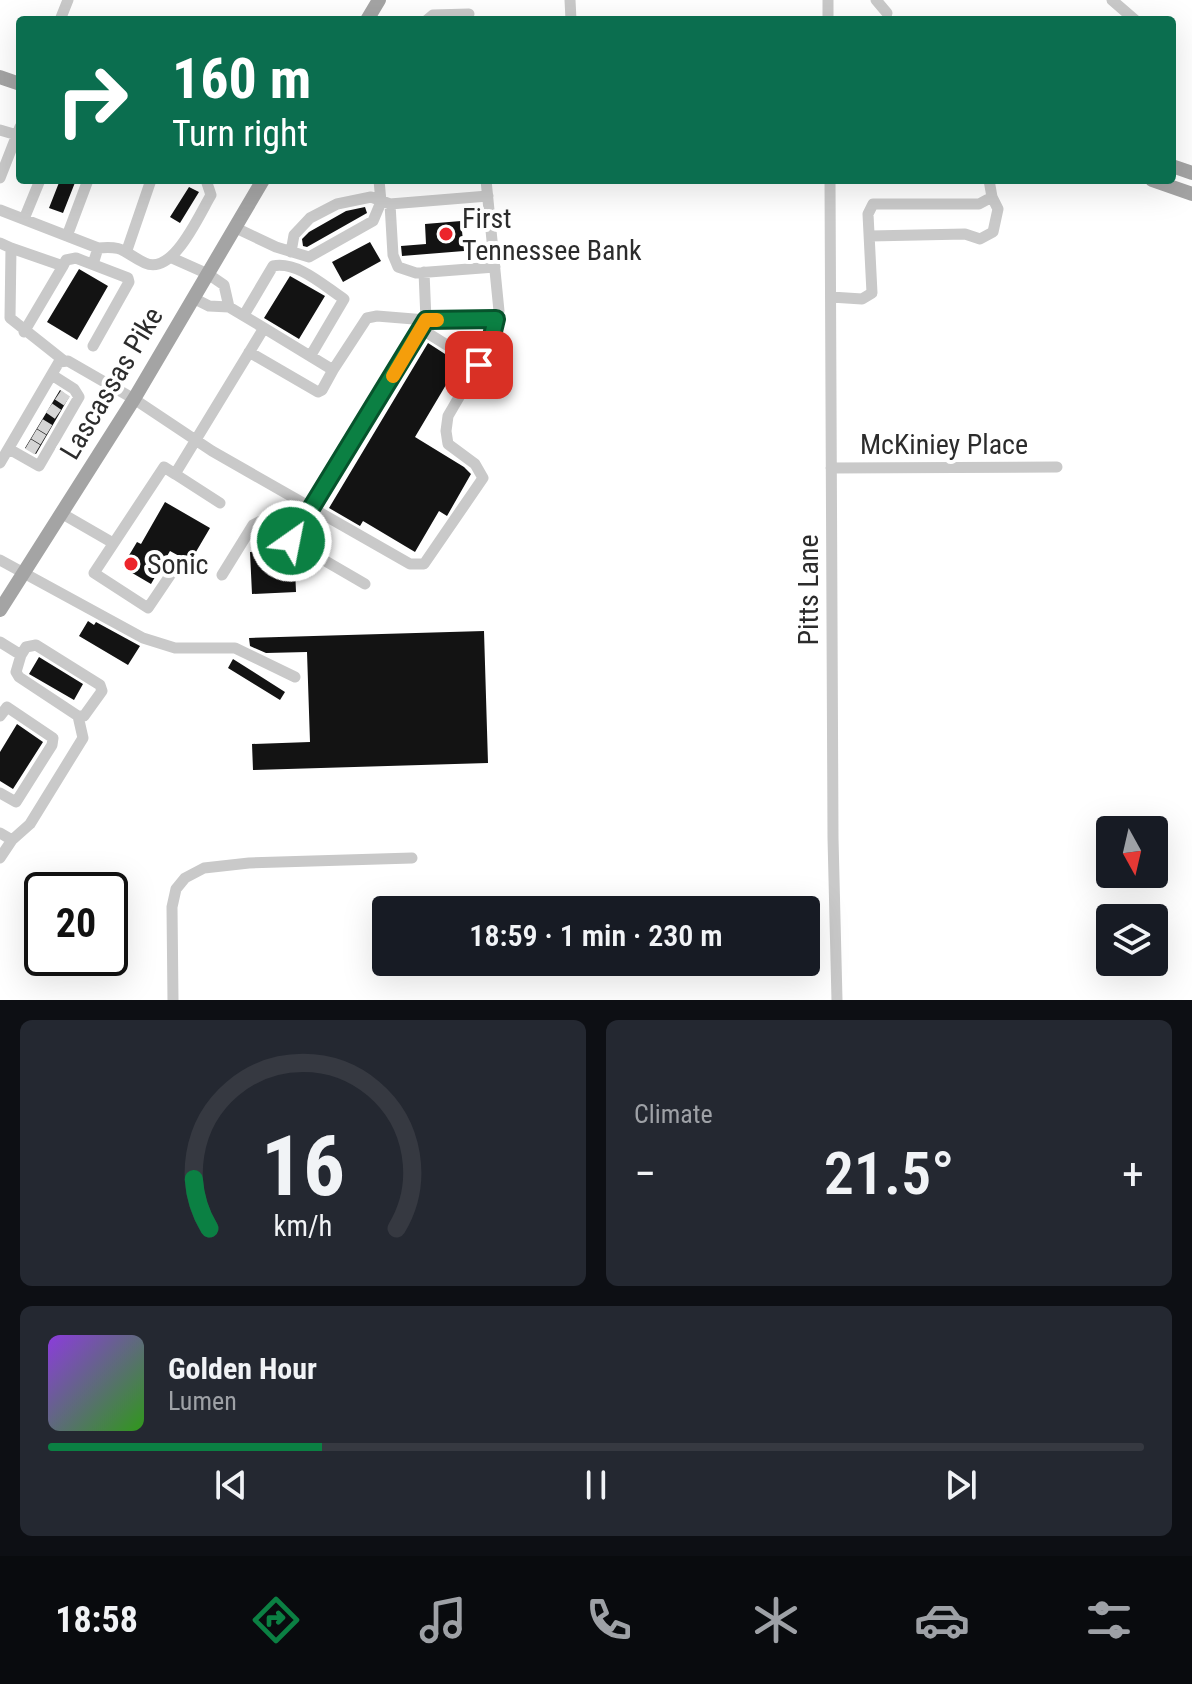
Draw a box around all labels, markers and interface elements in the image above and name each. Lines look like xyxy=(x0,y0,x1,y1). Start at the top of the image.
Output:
text: 160 m xyxy=(172,46,311,112)
icon: right xyxy=(40,48,144,152)
text: Turn right xyxy=(172,113,308,155)
place label: First Tennessee Bank xyxy=(462,202,642,267)
marker: First Tennessee Bank xyxy=(437,225,455,243)
street label: Lascassas Pike xyxy=(53,301,170,465)
pin xyxy=(445,331,513,399)
icon: arrive xyxy=(457,343,501,387)
street label: McKiniey Place xyxy=(860,428,1028,461)
position arrow xyxy=(249,499,333,583)
street label: Pitts Lane xyxy=(792,534,825,646)
place label: Sonic xyxy=(147,548,209,581)
marker: Sonic xyxy=(122,555,140,573)
north arrow xyxy=(1096,816,1168,888)
map controls xyxy=(1096,816,1168,976)
speed limit sign: 20 xyxy=(24,872,128,976)
button: layers xyxy=(1096,904,1168,976)
text: 18:59 · 1 min · 230 m xyxy=(469,918,723,953)
text: Climate xyxy=(634,1099,713,1129)
text: 16 xyxy=(261,1118,345,1215)
text: 21.5° xyxy=(824,1138,954,1209)
text: − xyxy=(634,1148,656,1200)
text: + xyxy=(1122,1148,1144,1200)
text: km/h xyxy=(274,1209,332,1243)
text: Golden Hour xyxy=(168,1351,317,1386)
text: Lumen xyxy=(168,1386,237,1416)
icon: previous xyxy=(209,1463,253,1507)
icon: pause xyxy=(574,1463,618,1507)
icon: next xyxy=(939,1463,983,1507)
icon: directions xyxy=(248,1592,304,1648)
icon: music xyxy=(415,1592,471,1648)
icon: phone xyxy=(581,1592,637,1648)
icon: climate xyxy=(748,1592,804,1648)
icon: car xyxy=(914,1592,970,1648)
icon: filters xyxy=(1081,1592,1137,1648)
text: 18:58 xyxy=(55,1599,138,1641)

